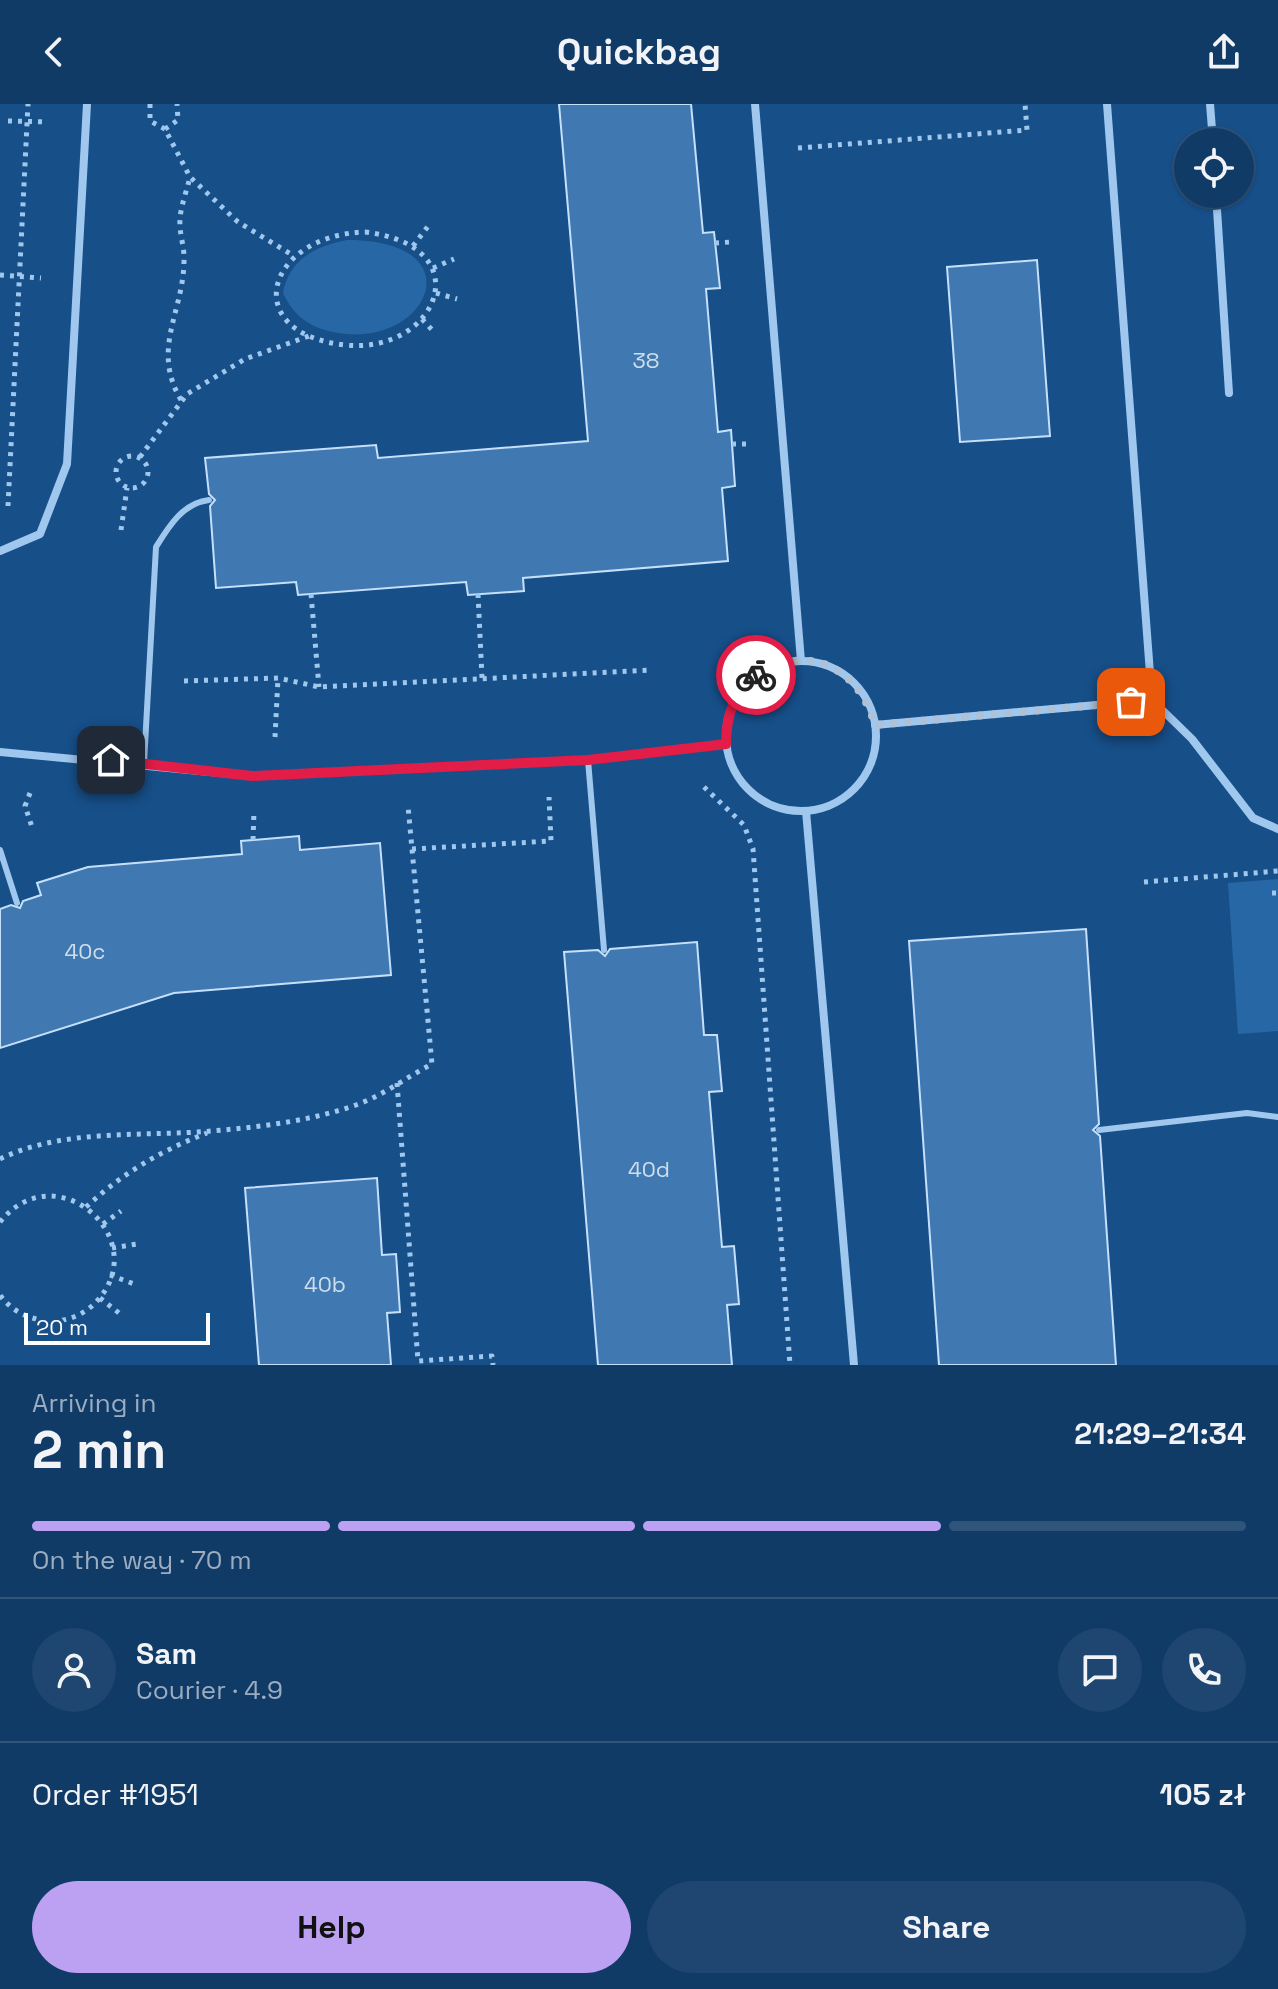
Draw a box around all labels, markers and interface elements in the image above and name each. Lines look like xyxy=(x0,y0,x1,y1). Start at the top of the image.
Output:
text: Quickbag xyxy=(557,29,721,75)
icon: back xyxy=(32,30,76,74)
icon: share xyxy=(1202,30,1246,74)
map controls xyxy=(1174,128,1254,208)
button: locate xyxy=(1174,128,1254,208)
house number: 38 xyxy=(633,346,660,374)
courier xyxy=(716,635,796,715)
icon: bike xyxy=(734,653,778,697)
pin xyxy=(1097,668,1165,736)
icon: bag xyxy=(1109,680,1153,724)
pin xyxy=(77,726,145,794)
icon: home xyxy=(89,738,133,782)
house number: 40c xyxy=(64,937,106,965)
house number: 40d xyxy=(628,1155,670,1183)
house number: 40b xyxy=(304,1270,346,1298)
scale bar xyxy=(24,1309,210,1345)
text: 20 m xyxy=(36,1313,88,1341)
text: Arriving in xyxy=(32,1386,156,1420)
text: 21:29–21:34 xyxy=(1074,1414,1246,1453)
text: 2 min xyxy=(32,1417,166,1483)
text: On the way · 70 m xyxy=(32,1543,252,1577)
button: person xyxy=(32,1628,116,1712)
button: chat xyxy=(1058,1628,1142,1712)
button: phone xyxy=(1162,1628,1246,1712)
text: Sam xyxy=(136,1634,197,1673)
text: Courier · 4.9 xyxy=(136,1673,283,1707)
text: Order #1951 xyxy=(32,1775,199,1814)
text: 105 zł xyxy=(1160,1775,1246,1814)
button: Help xyxy=(32,1881,631,1973)
button: Share xyxy=(647,1881,1246,1973)

